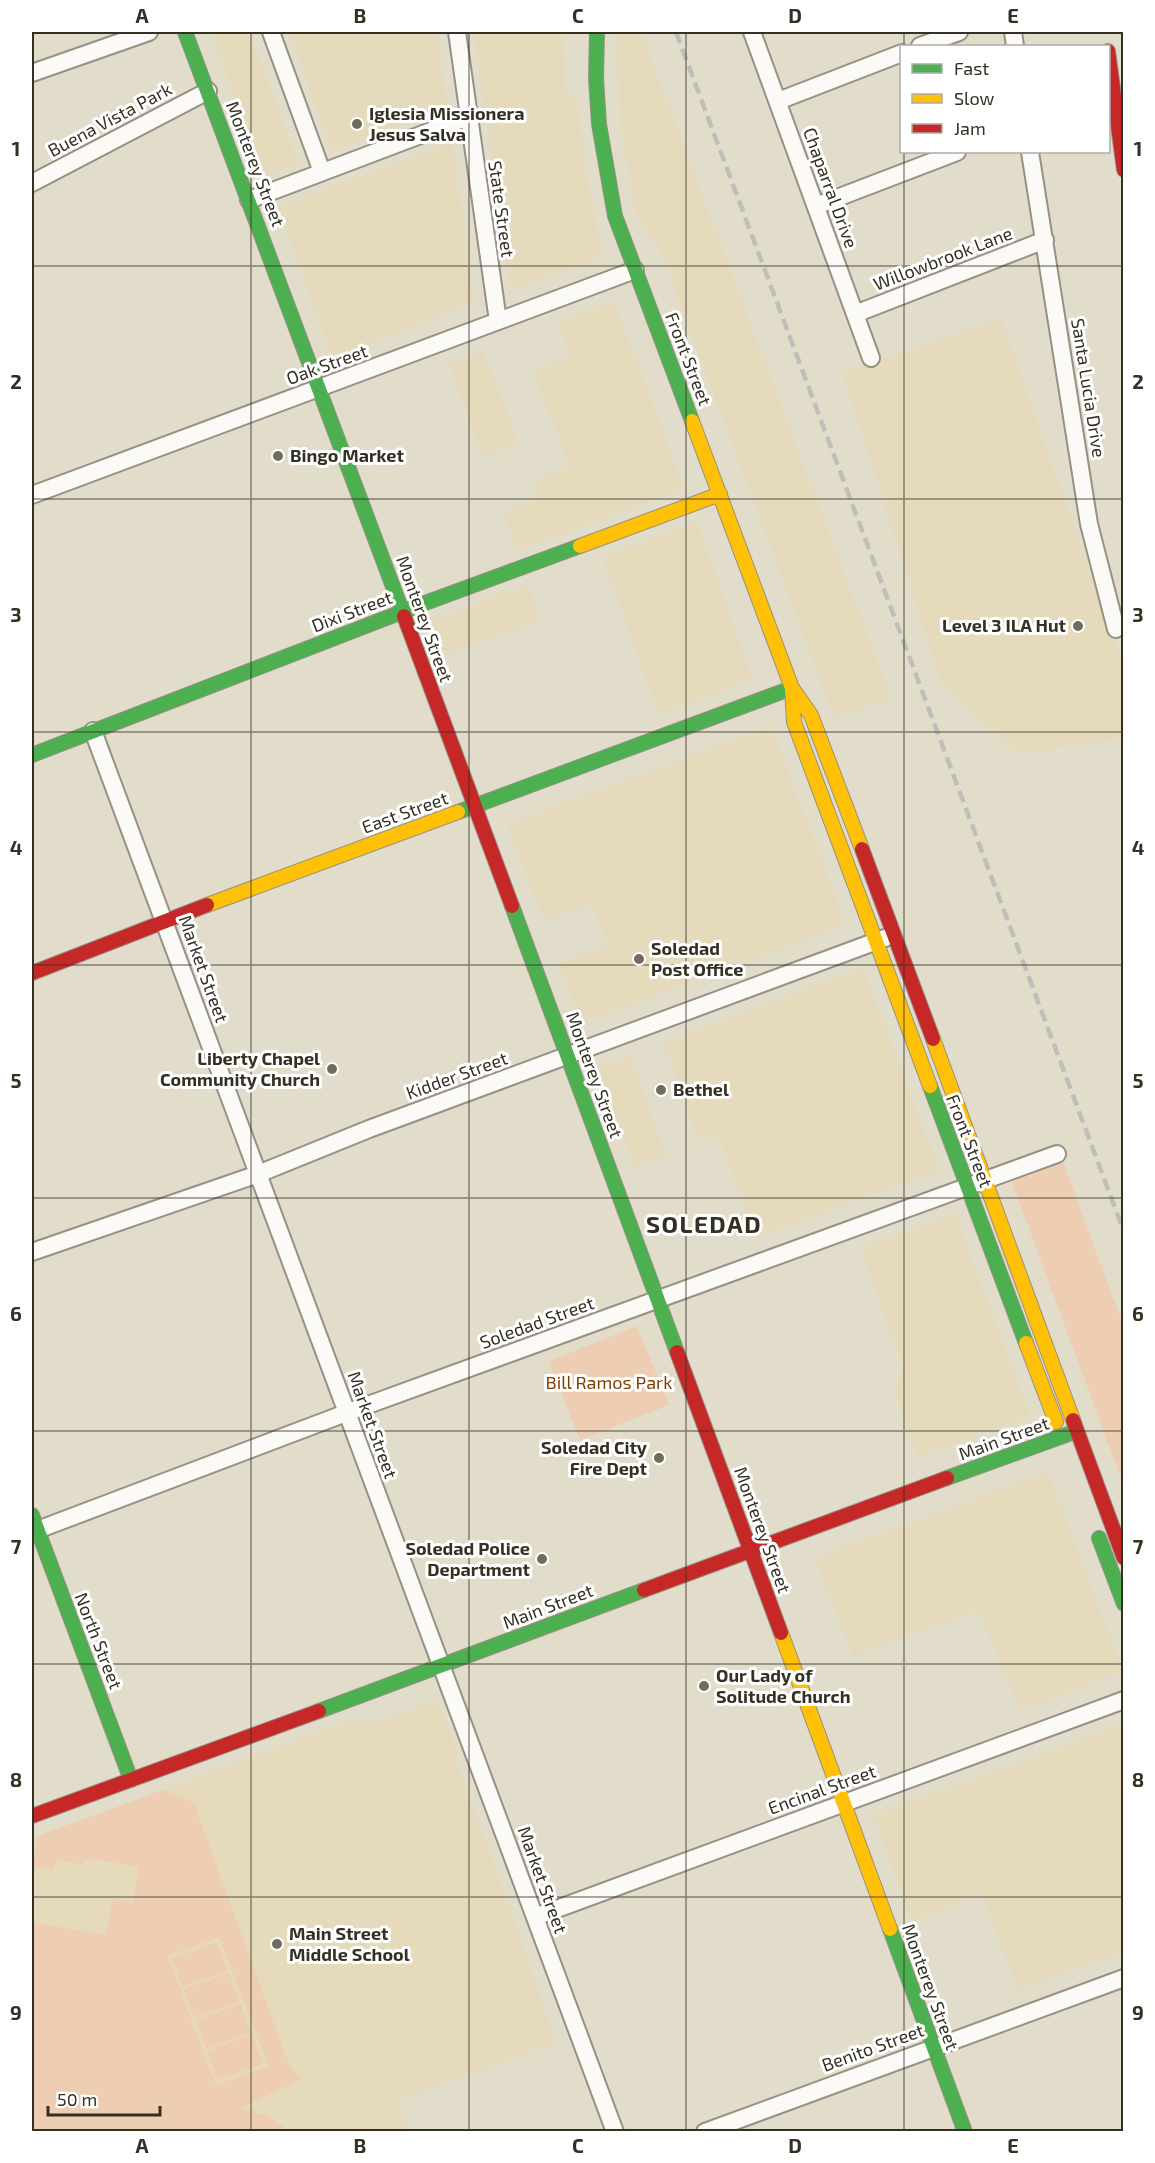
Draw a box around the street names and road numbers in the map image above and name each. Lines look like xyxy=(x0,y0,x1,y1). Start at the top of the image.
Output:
street label: Buena Vista Park xyxy=(44,77,175,161)
street label: Monterey Street xyxy=(222,98,290,230)
street label: Chaparral Drive xyxy=(799,124,863,251)
street label: State Street xyxy=(484,159,520,259)
street label: Willowbrook Lane xyxy=(870,221,1015,295)
street label: Front Street xyxy=(661,309,717,408)
street label: Santa Lucia Drive xyxy=(1067,317,1111,459)
street label: Oak Street xyxy=(283,339,370,389)
street label: Monterey Street xyxy=(392,553,458,685)
street label: Dixi Street xyxy=(308,586,395,636)
street label: East Street xyxy=(359,786,451,838)
street label: Market Street xyxy=(174,912,234,1025)
street label: Monterey Street xyxy=(562,1009,628,1141)
street label: Kidder Street xyxy=(403,1047,510,1104)
street label: Front Street xyxy=(942,1091,998,1190)
street label: Soledad Street xyxy=(477,1291,597,1353)
street label: Market Street xyxy=(343,1368,403,1481)
street label: Main Street xyxy=(955,1411,1052,1465)
street label: Monterey Street xyxy=(730,1464,796,1596)
street label: Main Street xyxy=(500,1579,596,1633)
street label: North Street xyxy=(70,1589,127,1692)
street label: Encinal Street xyxy=(765,1759,879,1819)
street label: Market Street xyxy=(513,1823,573,1936)
street label: Monterey Street xyxy=(898,1921,964,2053)
street label: Benito Street xyxy=(819,2018,927,2076)

